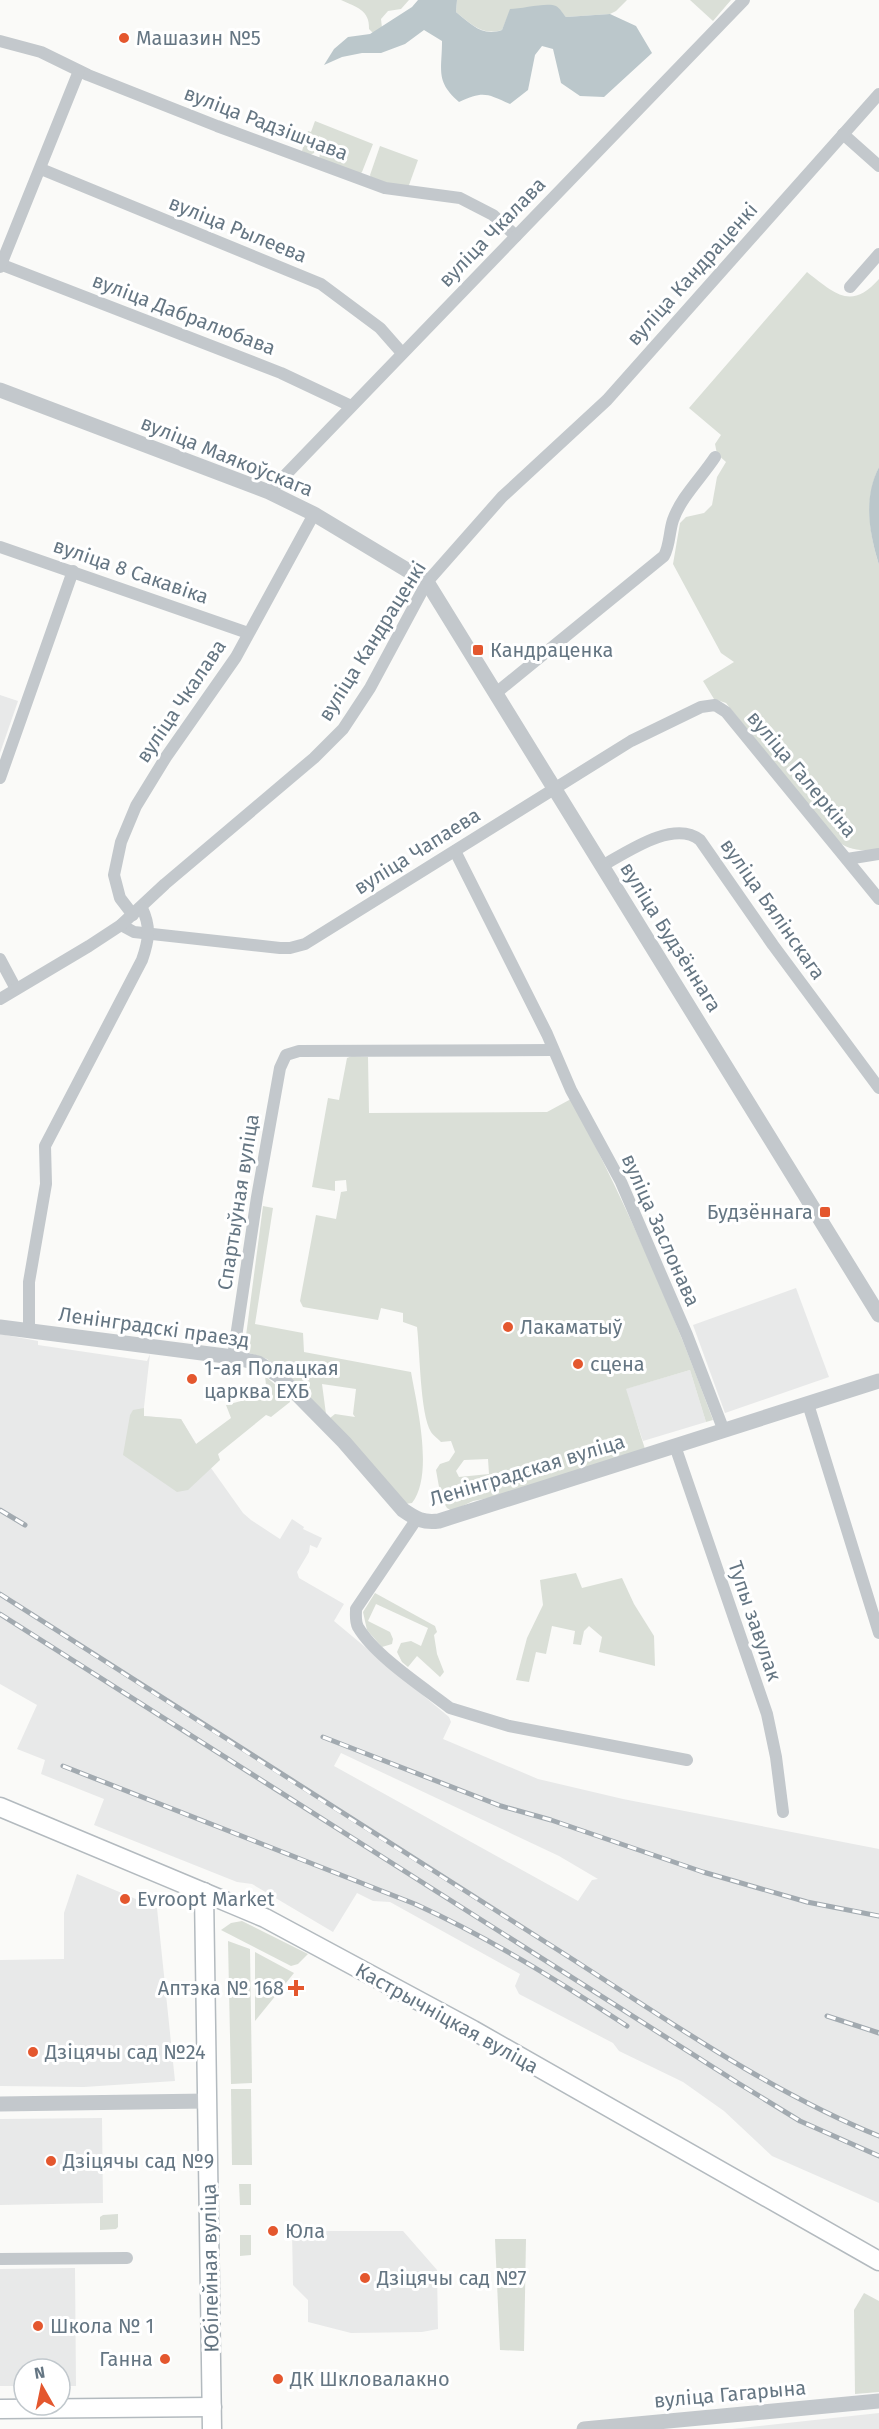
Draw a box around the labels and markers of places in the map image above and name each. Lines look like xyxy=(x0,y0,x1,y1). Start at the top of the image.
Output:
place label: Машазин №5 xyxy=(136,26,261,50)
marker: Машазин №5 xyxy=(117,31,131,45)
place label: Кандраценка xyxy=(490,638,613,662)
marker: Кандраценка xyxy=(471,643,485,657)
place label: Будзённага xyxy=(707,1200,813,1224)
marker: Будзённага xyxy=(818,1205,832,1219)
place label: Лакаматыў xyxy=(520,1315,623,1339)
marker: Лакаматыў xyxy=(501,1320,515,1334)
place label: сцена xyxy=(590,1352,645,1376)
place label: 1-ая Полацкая царква ЕХБ xyxy=(204,1356,339,1403)
marker: сцена xyxy=(571,1357,585,1371)
marker: 1-ая Полацкая царква ЕХБ xyxy=(185,1372,199,1386)
place label: Evroopt Market xyxy=(137,1887,275,1911)
marker: Evroopt Market xyxy=(118,1892,132,1906)
place label: Аптэка № 168 xyxy=(158,1976,284,2000)
marker: Аптэка № 168 xyxy=(289,1981,303,1995)
place label: Дзіцячы сад №24 xyxy=(44,2040,206,2064)
marker: Дзіцячы сад №24 xyxy=(26,2045,40,2059)
place label: Дзіцячы сад №9 xyxy=(62,2149,214,2173)
marker: Дзіцячы сад №9 xyxy=(44,2154,58,2168)
place label: Юла xyxy=(285,2219,325,2243)
marker: Юла xyxy=(266,2224,280,2238)
place label: Дзіцячы сад №7 xyxy=(376,2266,527,2290)
marker: Дзіцячы сад №7 xyxy=(358,2271,372,2285)
place label: Школа № 1 xyxy=(50,2314,154,2338)
marker: Школа № 1 xyxy=(31,2319,45,2333)
place label: Ганна xyxy=(99,2347,153,2371)
marker: Ганна xyxy=(158,2352,172,2366)
place label: ДК Шкловалакно xyxy=(289,2367,450,2391)
marker: ДК Шкловалакно xyxy=(271,2372,285,2386)

